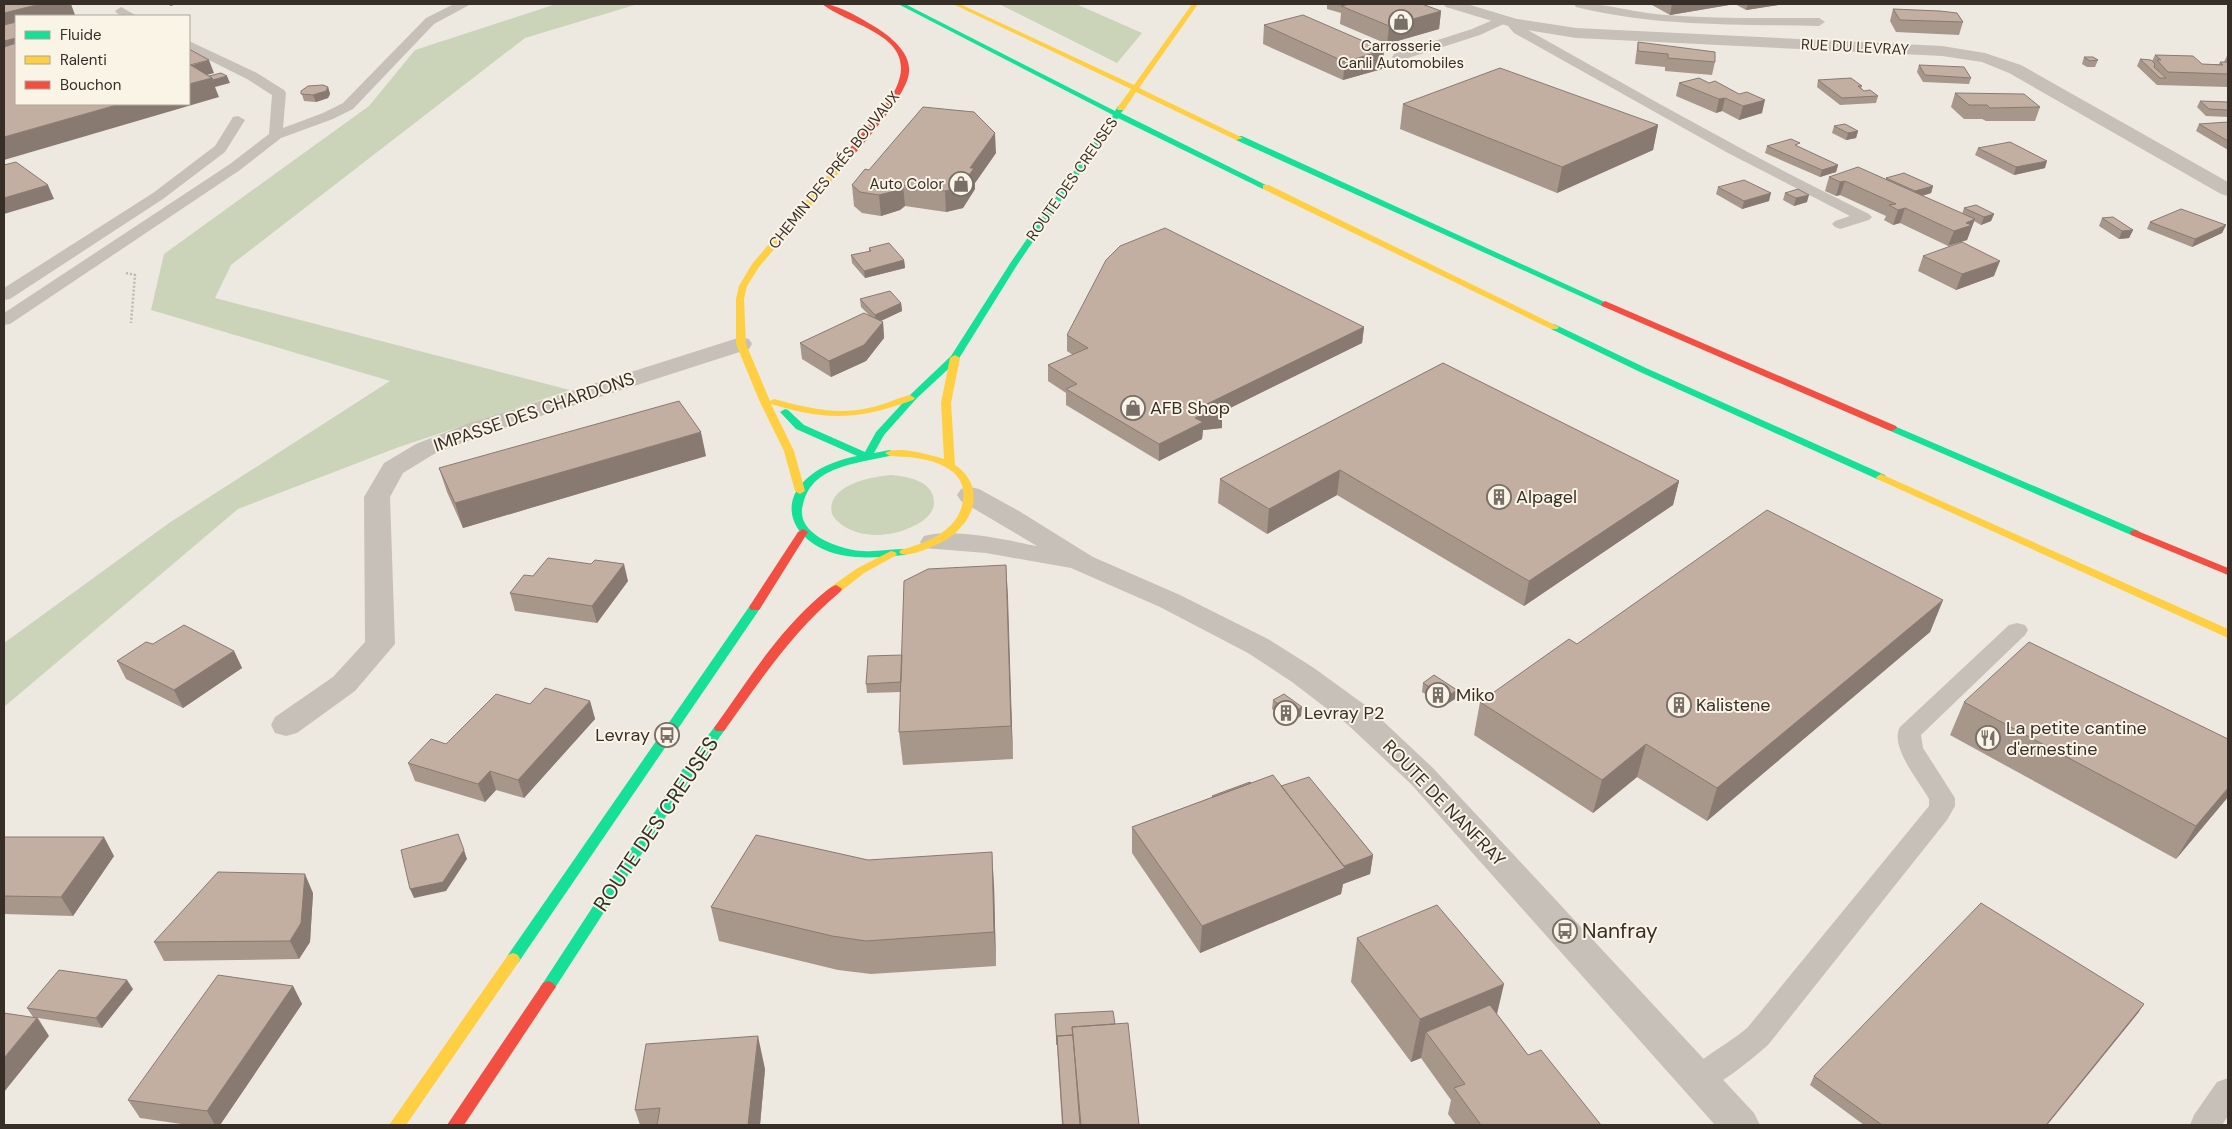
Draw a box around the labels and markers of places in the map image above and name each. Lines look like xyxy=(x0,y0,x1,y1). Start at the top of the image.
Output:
shop icon: Carrosserie Canli Automobiles xyxy=(1388,9,1414,35)
place label: Carrosserie Canli Automobiles xyxy=(1338,36,1464,73)
shop icon: Auto Color xyxy=(948,171,974,197)
place label: Auto Color xyxy=(870,174,944,194)
shop icon: AFB Shop xyxy=(1120,395,1146,421)
place label: AFB Shop xyxy=(1150,396,1230,420)
building icon: Alpagel xyxy=(1486,484,1512,510)
place label: Alpagel xyxy=(1516,485,1577,509)
building icon: Miko xyxy=(1425,682,1451,708)
place label: Miko xyxy=(1456,683,1495,707)
building icon: Kalistene xyxy=(1666,692,1692,718)
place label: Kalistene xyxy=(1696,693,1770,717)
building icon: Levray P2 xyxy=(1273,700,1299,726)
place label: Levray P2 xyxy=(1304,701,1384,725)
place label: La petite cantine d'ernestine xyxy=(2006,716,2147,761)
bus stop icon: Levray xyxy=(654,722,680,748)
place label: Levray xyxy=(595,723,650,747)
restaurant icon: La petite cantine d'ernestine xyxy=(1975,725,2001,751)
place label: Nanfray xyxy=(1582,917,1658,945)
bus stop icon: Nanfray xyxy=(1552,918,1578,944)

